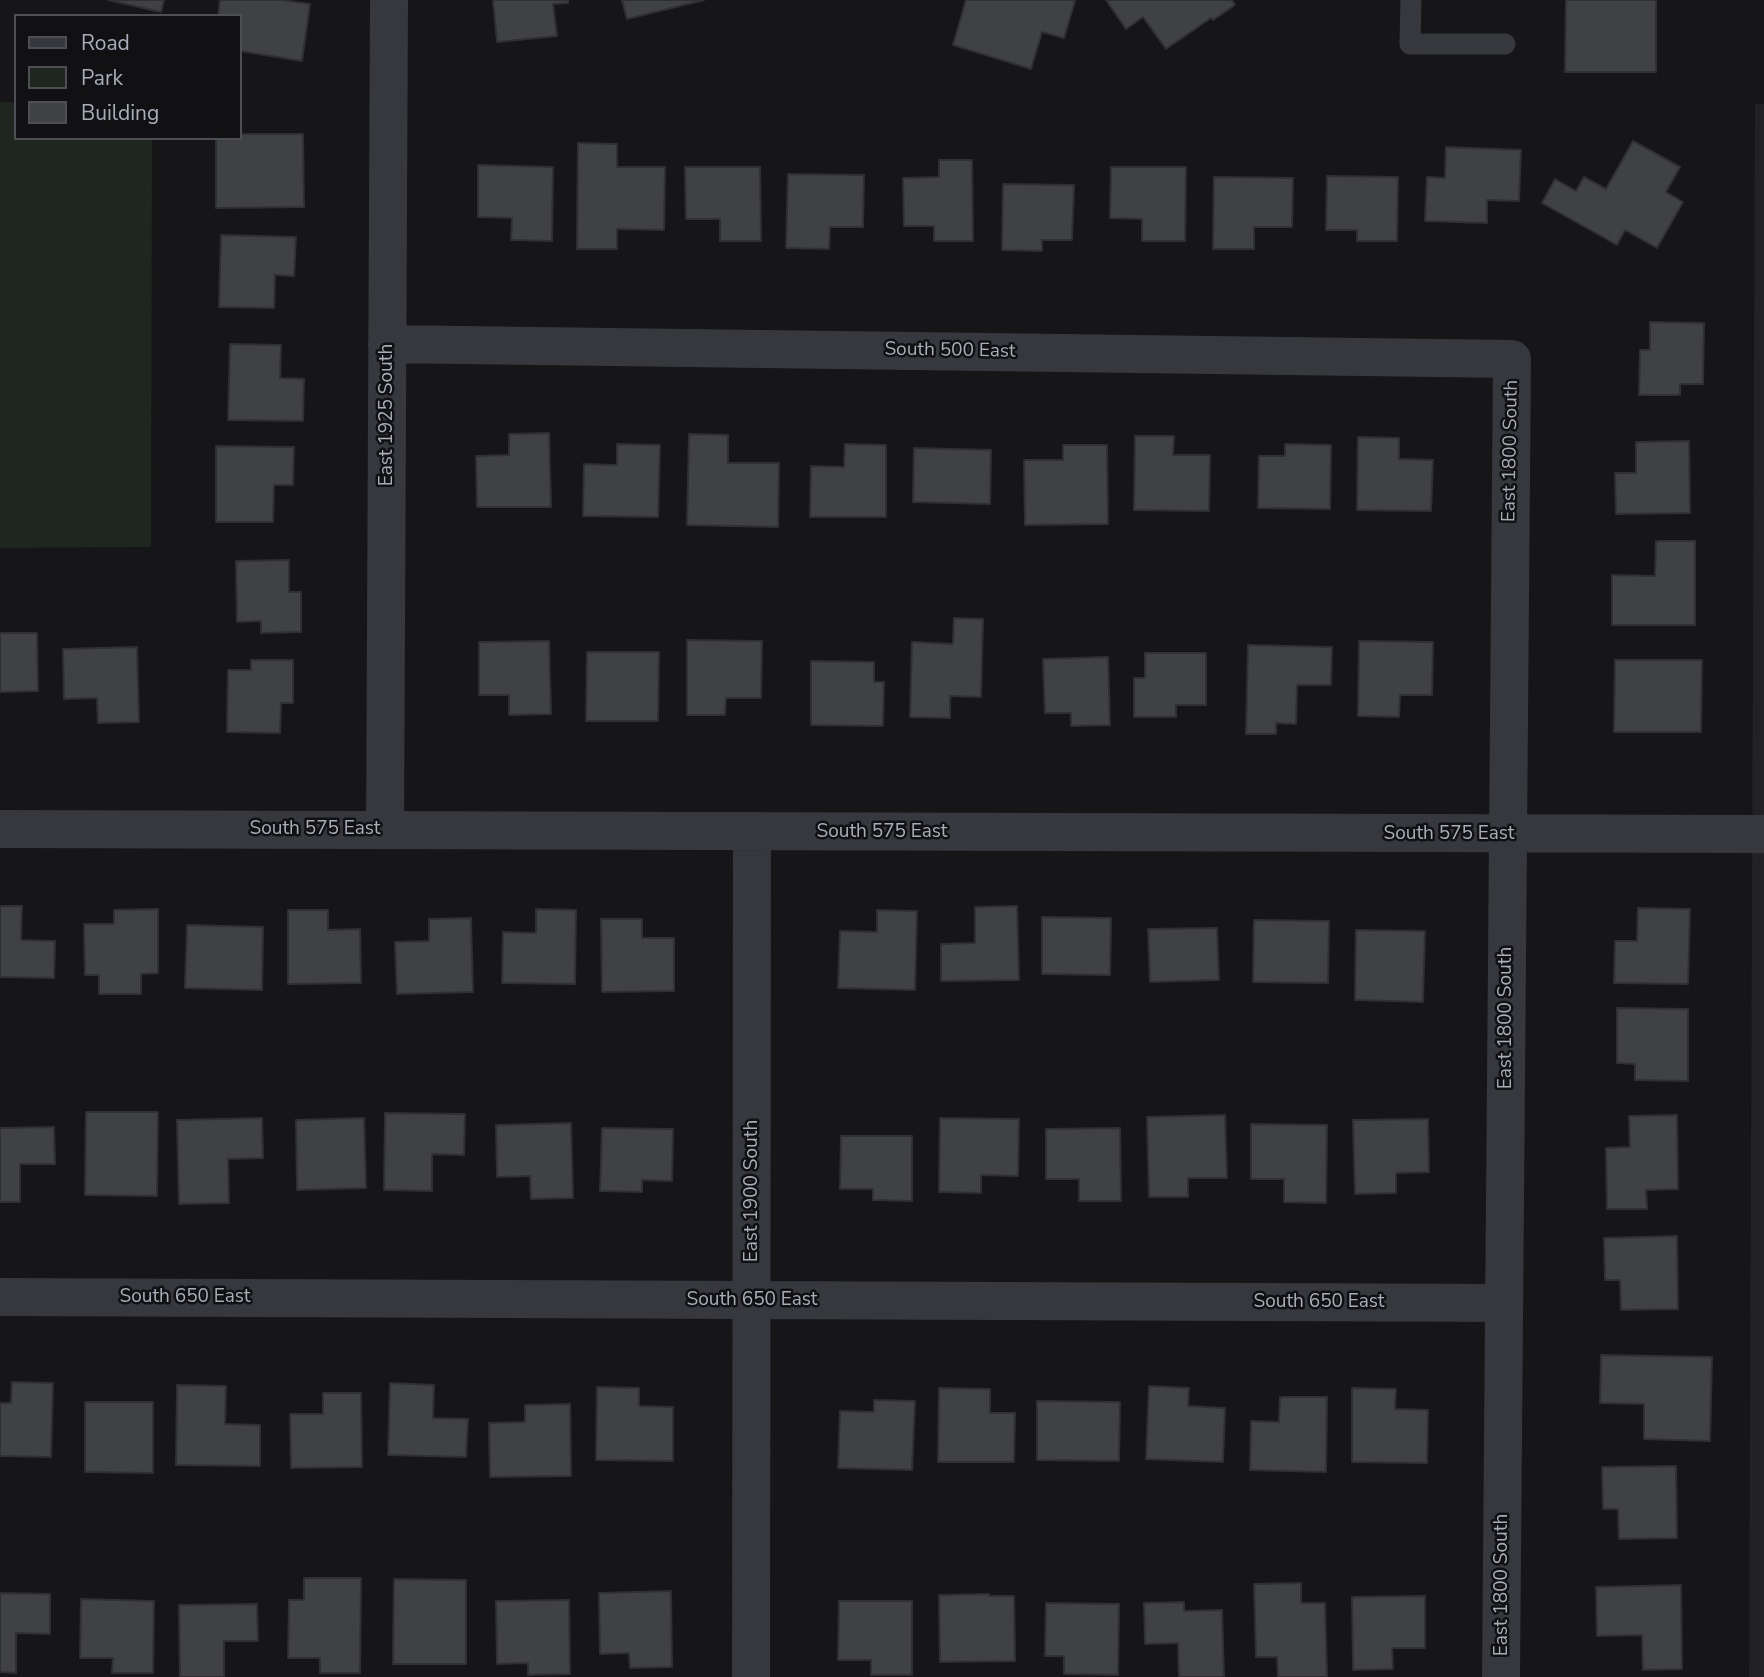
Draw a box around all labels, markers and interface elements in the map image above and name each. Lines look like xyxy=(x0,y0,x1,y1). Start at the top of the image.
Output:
legend xyxy=(14,14,242,140)
text: Road xyxy=(81,29,130,57)
text: Park xyxy=(81,64,123,92)
text: Building xyxy=(81,99,159,127)
street label: South 500 East xyxy=(884,338,1016,364)
street label: East 1925 South xyxy=(376,344,398,486)
street label: East 1800 South xyxy=(1498,380,1524,522)
street label: South 575 East xyxy=(249,818,381,840)
street label: South 575 East xyxy=(816,821,948,843)
street label: South 575 East xyxy=(1383,823,1515,845)
street label: East 1800 South xyxy=(1495,947,1517,1089)
street label: East 1900 South xyxy=(741,1120,763,1262)
street label: South 650 East xyxy=(119,1286,251,1308)
street label: South 650 East xyxy=(686,1289,818,1311)
street label: South 650 East xyxy=(1253,1291,1385,1313)
street label: East 1800 South xyxy=(1491,1514,1513,1656)

